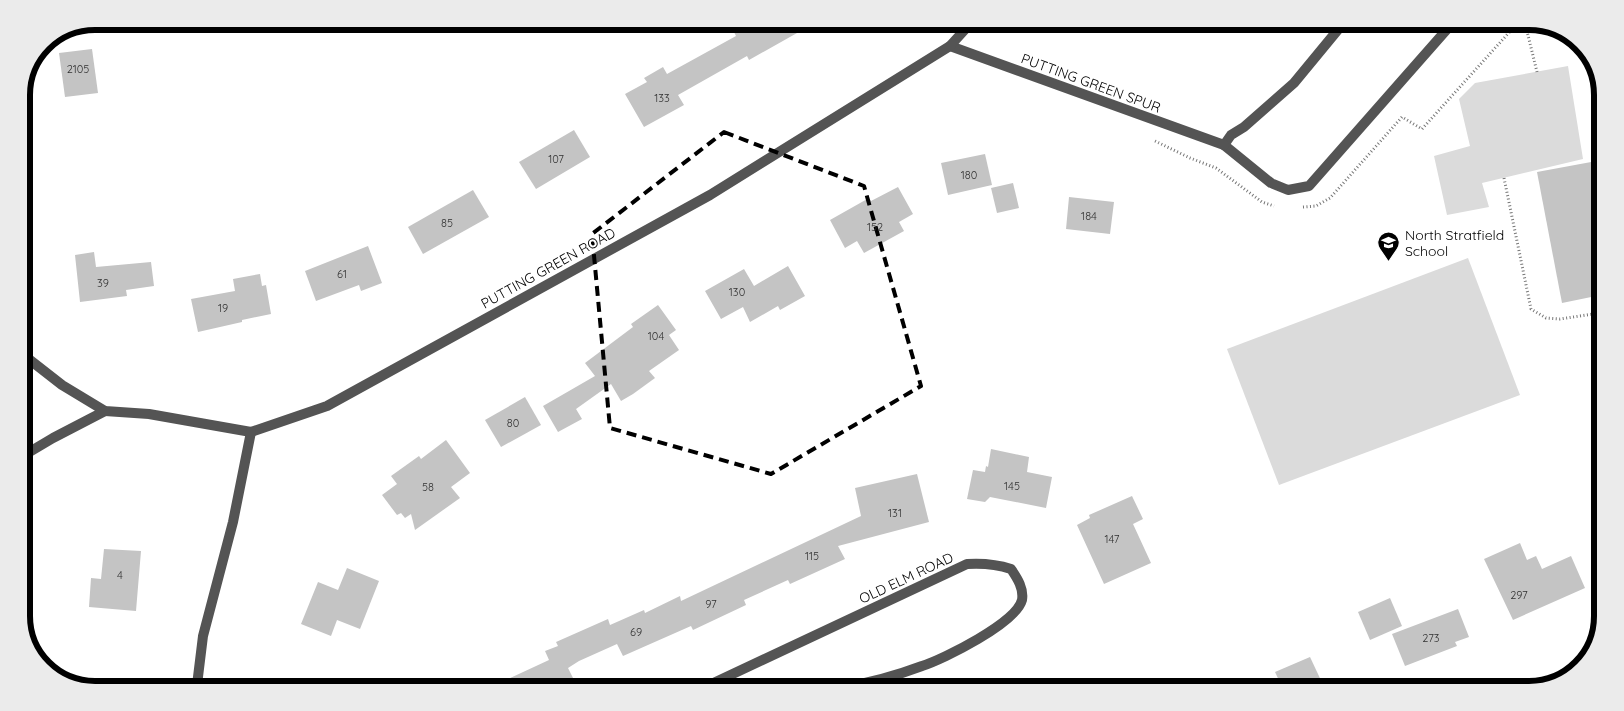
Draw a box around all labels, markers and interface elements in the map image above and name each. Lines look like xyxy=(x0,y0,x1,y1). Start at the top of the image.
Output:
street label: PUTTING GREEN SPUR xyxy=(1019,49,1163,117)
house number: 2105 xyxy=(67,62,89,76)
house number: 133 xyxy=(654,91,670,105)
house number: 107 xyxy=(548,152,564,166)
house number: 180 xyxy=(961,168,977,182)
house number: 184 xyxy=(1081,209,1097,223)
house number: 85 xyxy=(441,216,453,230)
house number: 152 xyxy=(867,220,883,234)
street label: PUTTING GREEN ROAD xyxy=(478,224,618,312)
place label: North Stratfield School xyxy=(1405,226,1504,260)
school or university icon: North Stratfield School xyxy=(1377,231,1401,262)
house number: 61 xyxy=(337,267,347,281)
house number: 39 xyxy=(97,276,109,290)
house number: 130 xyxy=(729,285,745,299)
house number: 19 xyxy=(218,301,228,315)
house number: 104 xyxy=(648,329,664,343)
house number: 80 xyxy=(507,416,519,430)
house number: 145 xyxy=(1004,479,1020,493)
house number: 58 xyxy=(422,480,434,494)
house number: 131 xyxy=(888,506,902,520)
house number: 147 xyxy=(1104,532,1120,546)
street label: OLD ELM ROAD xyxy=(856,548,956,608)
house number: 115 xyxy=(805,549,819,563)
house number: 4 xyxy=(117,568,123,582)
house number: 297 xyxy=(1510,588,1528,602)
house number: 97 xyxy=(705,597,717,611)
house number: 69 xyxy=(630,625,642,639)
house number: 273 xyxy=(1422,631,1440,645)

